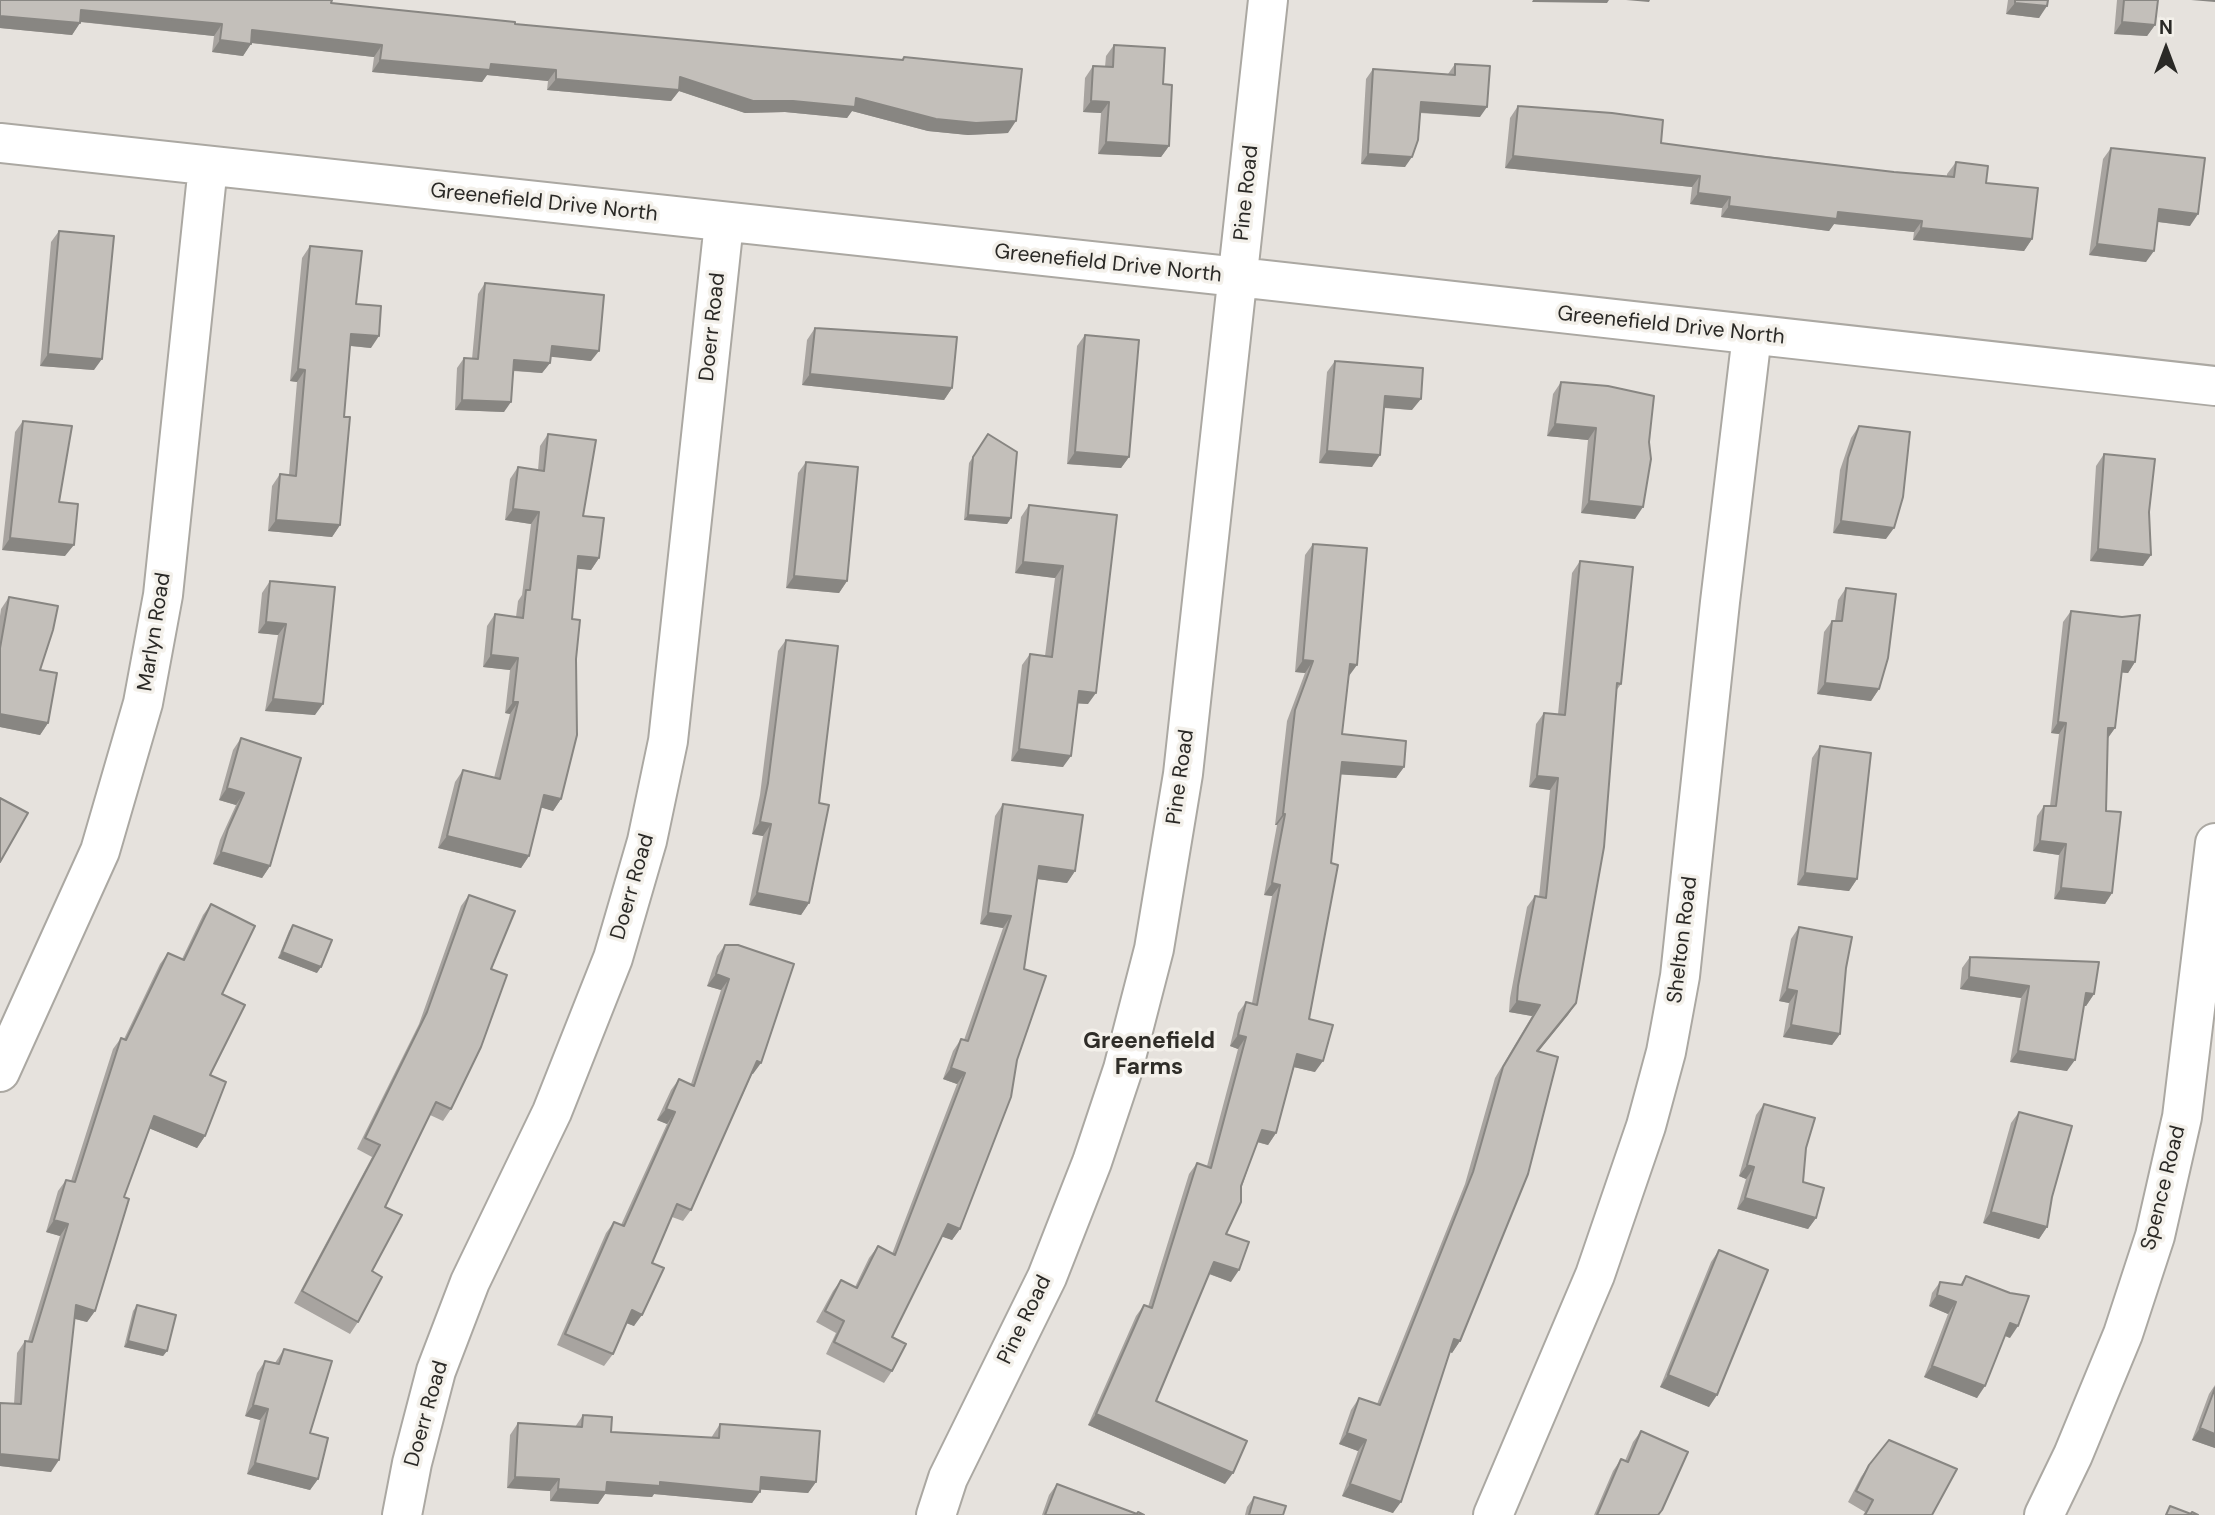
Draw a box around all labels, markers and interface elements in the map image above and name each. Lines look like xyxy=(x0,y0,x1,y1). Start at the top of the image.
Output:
north arrow xyxy=(2131,14,2201,84)
text: N xyxy=(2159,15,2173,40)
street label: Pine Road xyxy=(1229,144,1265,242)
street label: Greenefield Drive North xyxy=(429,179,659,227)
street label: Greenefield Drive North xyxy=(993,240,1223,288)
street label: Doerr Road xyxy=(695,272,731,382)
street label: Greenefield Drive North xyxy=(1556,302,1786,350)
street label: Marlyn Road xyxy=(133,571,177,693)
street label: Pine Road xyxy=(1162,728,1200,826)
street label: Doerr Road xyxy=(606,831,660,943)
street label: Shelton Road xyxy=(1663,875,1703,1005)
district label: Greenefield Farms xyxy=(1083,1028,1215,1082)
street label: Spence Road xyxy=(2136,1123,2192,1253)
street label: Pine Road xyxy=(993,1271,1057,1369)
street label: Doerr Road xyxy=(400,1358,454,1470)

